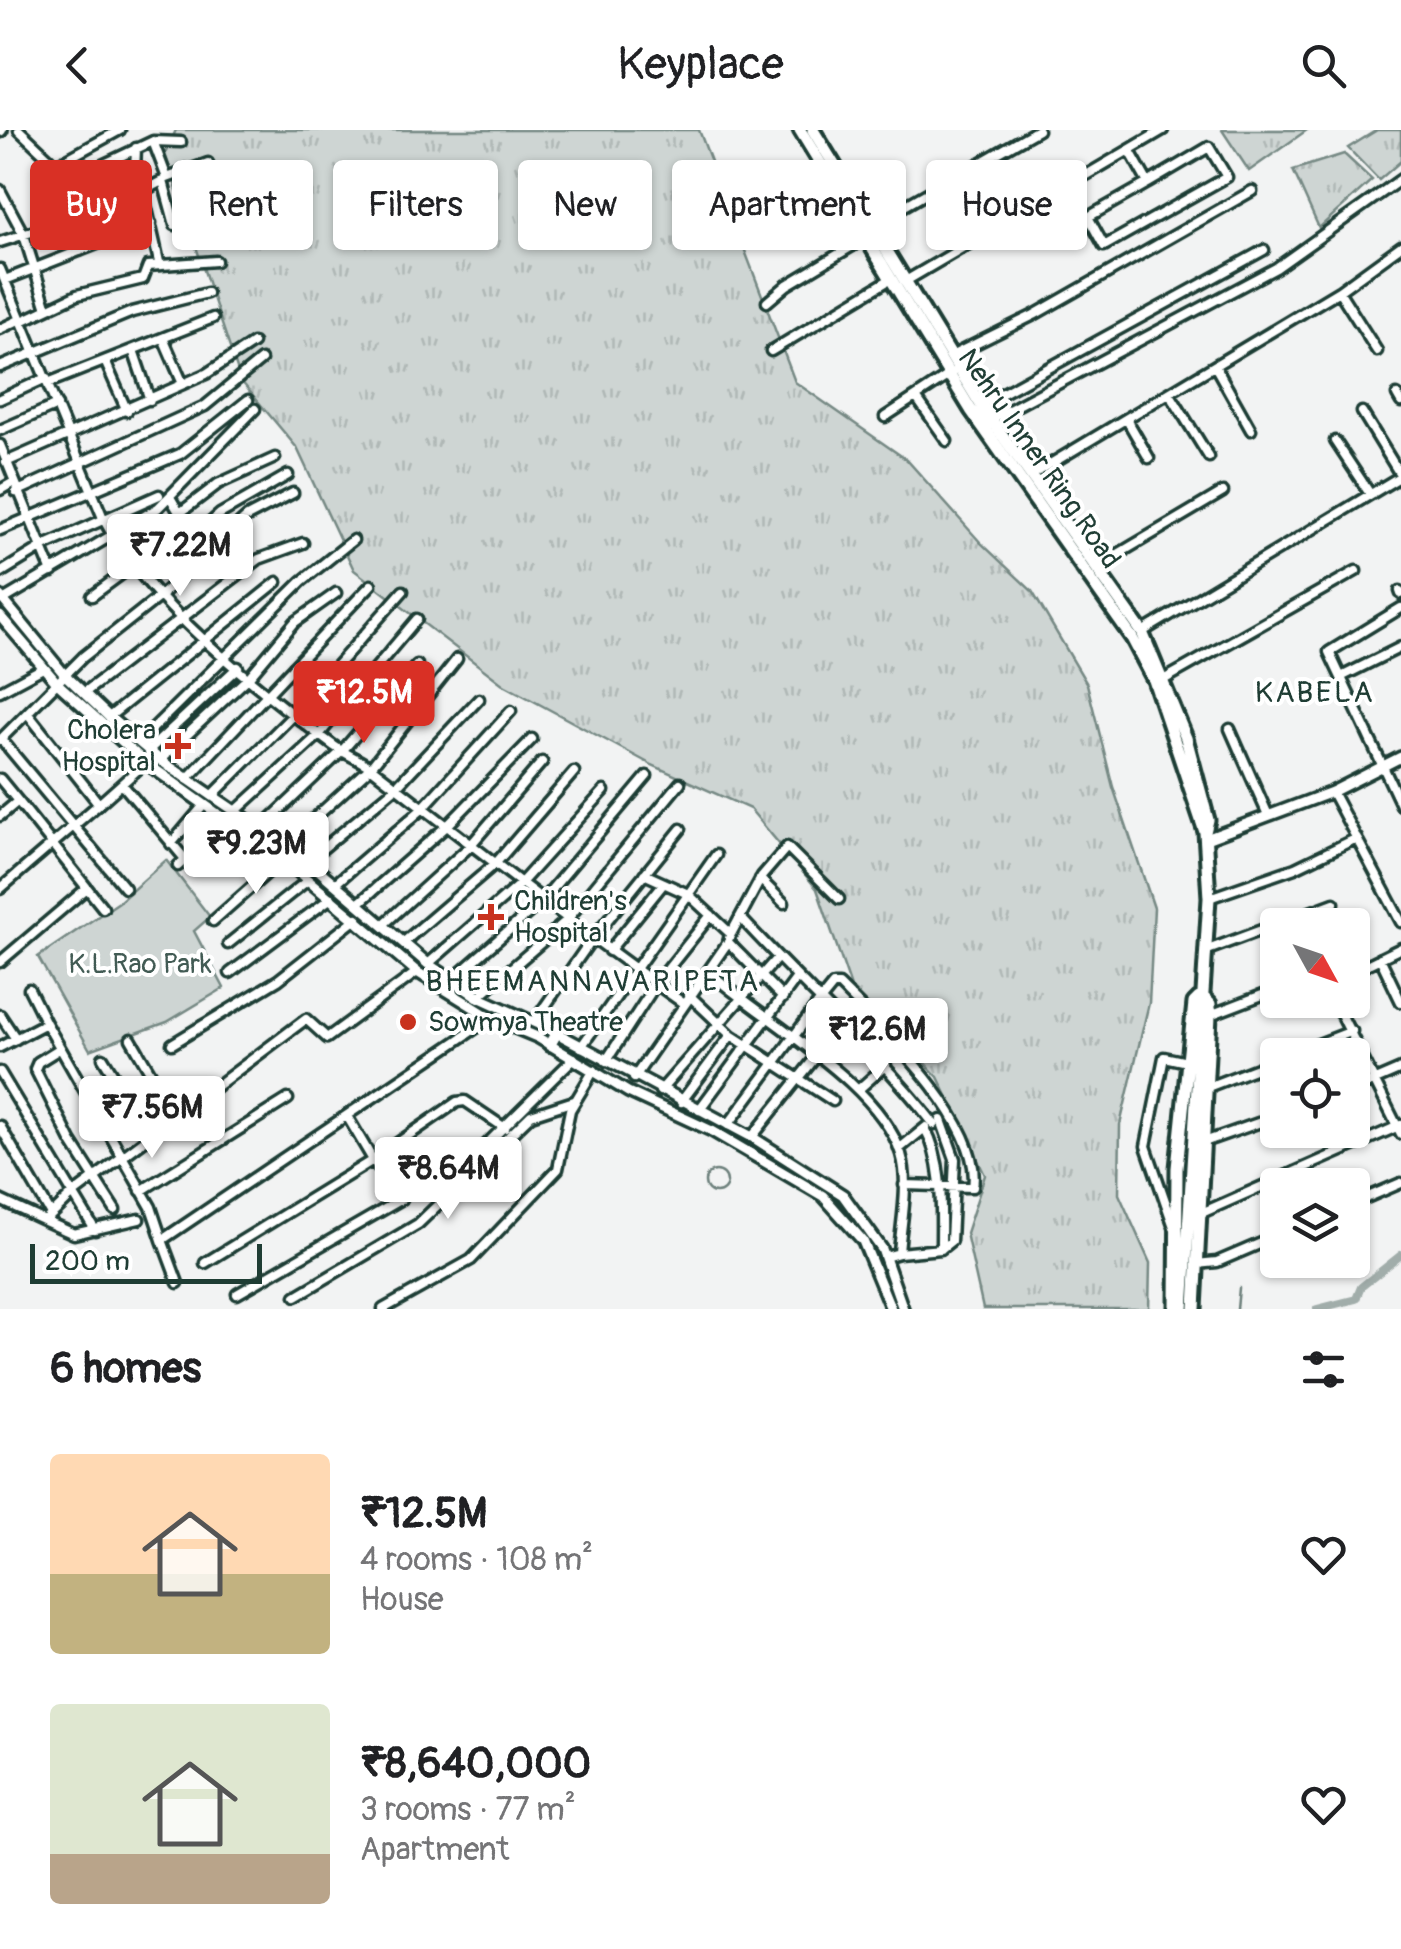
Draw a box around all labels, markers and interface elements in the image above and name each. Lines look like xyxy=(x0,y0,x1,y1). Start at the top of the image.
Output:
text: Keyplace xyxy=(617,37,784,93)
icon: back xyxy=(50,38,105,93)
icon: search xyxy=(1296,38,1351,93)
chip: Buy xyxy=(30,160,152,250)
chip: Rent xyxy=(172,160,313,250)
chip: Filters xyxy=(333,160,498,250)
chip: New xyxy=(518,160,652,250)
chip: Apartment xyxy=(672,160,906,250)
chip: House xyxy=(926,160,1087,250)
street label: Nehru Inner Ring Road xyxy=(950,342,1128,576)
pin: ₹7.22M xyxy=(99,514,261,599)
text: ₹7.22M xyxy=(129,526,231,566)
pin: ₹12.5M xyxy=(283,661,445,746)
text: ₹12.5M xyxy=(316,673,413,713)
district label: KABELA xyxy=(1255,674,1375,711)
place label: Cholera Hospital xyxy=(62,713,156,780)
marker: Cholera Hospital xyxy=(165,733,191,759)
pin: ₹9.23M xyxy=(175,812,337,897)
text: ₹9.23M xyxy=(206,824,306,864)
place label: Children's Hospital xyxy=(514,884,627,951)
marker: Children's Hospital xyxy=(478,904,504,930)
north arrow xyxy=(1260,908,1370,1018)
map controls xyxy=(1260,908,1370,1278)
park label: K.L.Rao Park xyxy=(68,947,212,982)
district label: BHEEMANNAVARIPETA xyxy=(425,963,761,1000)
pin: ₹12.6M xyxy=(796,998,958,1083)
place label: Sowmya Theatre xyxy=(428,1005,623,1040)
text: ₹12.6M xyxy=(828,1010,926,1050)
marker: Sowmya Theatre xyxy=(397,1011,419,1033)
button: locate xyxy=(1260,1038,1370,1148)
pin: ₹7.56M xyxy=(71,1076,233,1161)
text: ₹7.56M xyxy=(101,1088,203,1128)
pin: ₹8.64M xyxy=(367,1137,529,1222)
text: ₹8.64M xyxy=(397,1149,499,1189)
button: layers xyxy=(1260,1168,1370,1278)
scale bar xyxy=(30,1239,262,1284)
text: 200 m xyxy=(45,1244,130,1279)
icon: filters xyxy=(1296,1342,1351,1397)
text: 6 homes xyxy=(50,1343,201,1395)
text: ₹12.5M xyxy=(360,1488,487,1540)
icon: home xyxy=(130,1494,250,1614)
icon: heart xyxy=(1296,1527,1351,1582)
text: 4 rooms · 108 m² xyxy=(360,1540,593,1580)
text: House xyxy=(360,1580,444,1620)
text: ₹8,640,000 xyxy=(360,1738,591,1790)
icon: home xyxy=(130,1744,250,1864)
icon: heart xyxy=(1296,1777,1351,1832)
text: 3 rooms · 77 m² xyxy=(360,1790,576,1830)
text: Apartment xyxy=(360,1830,509,1870)

